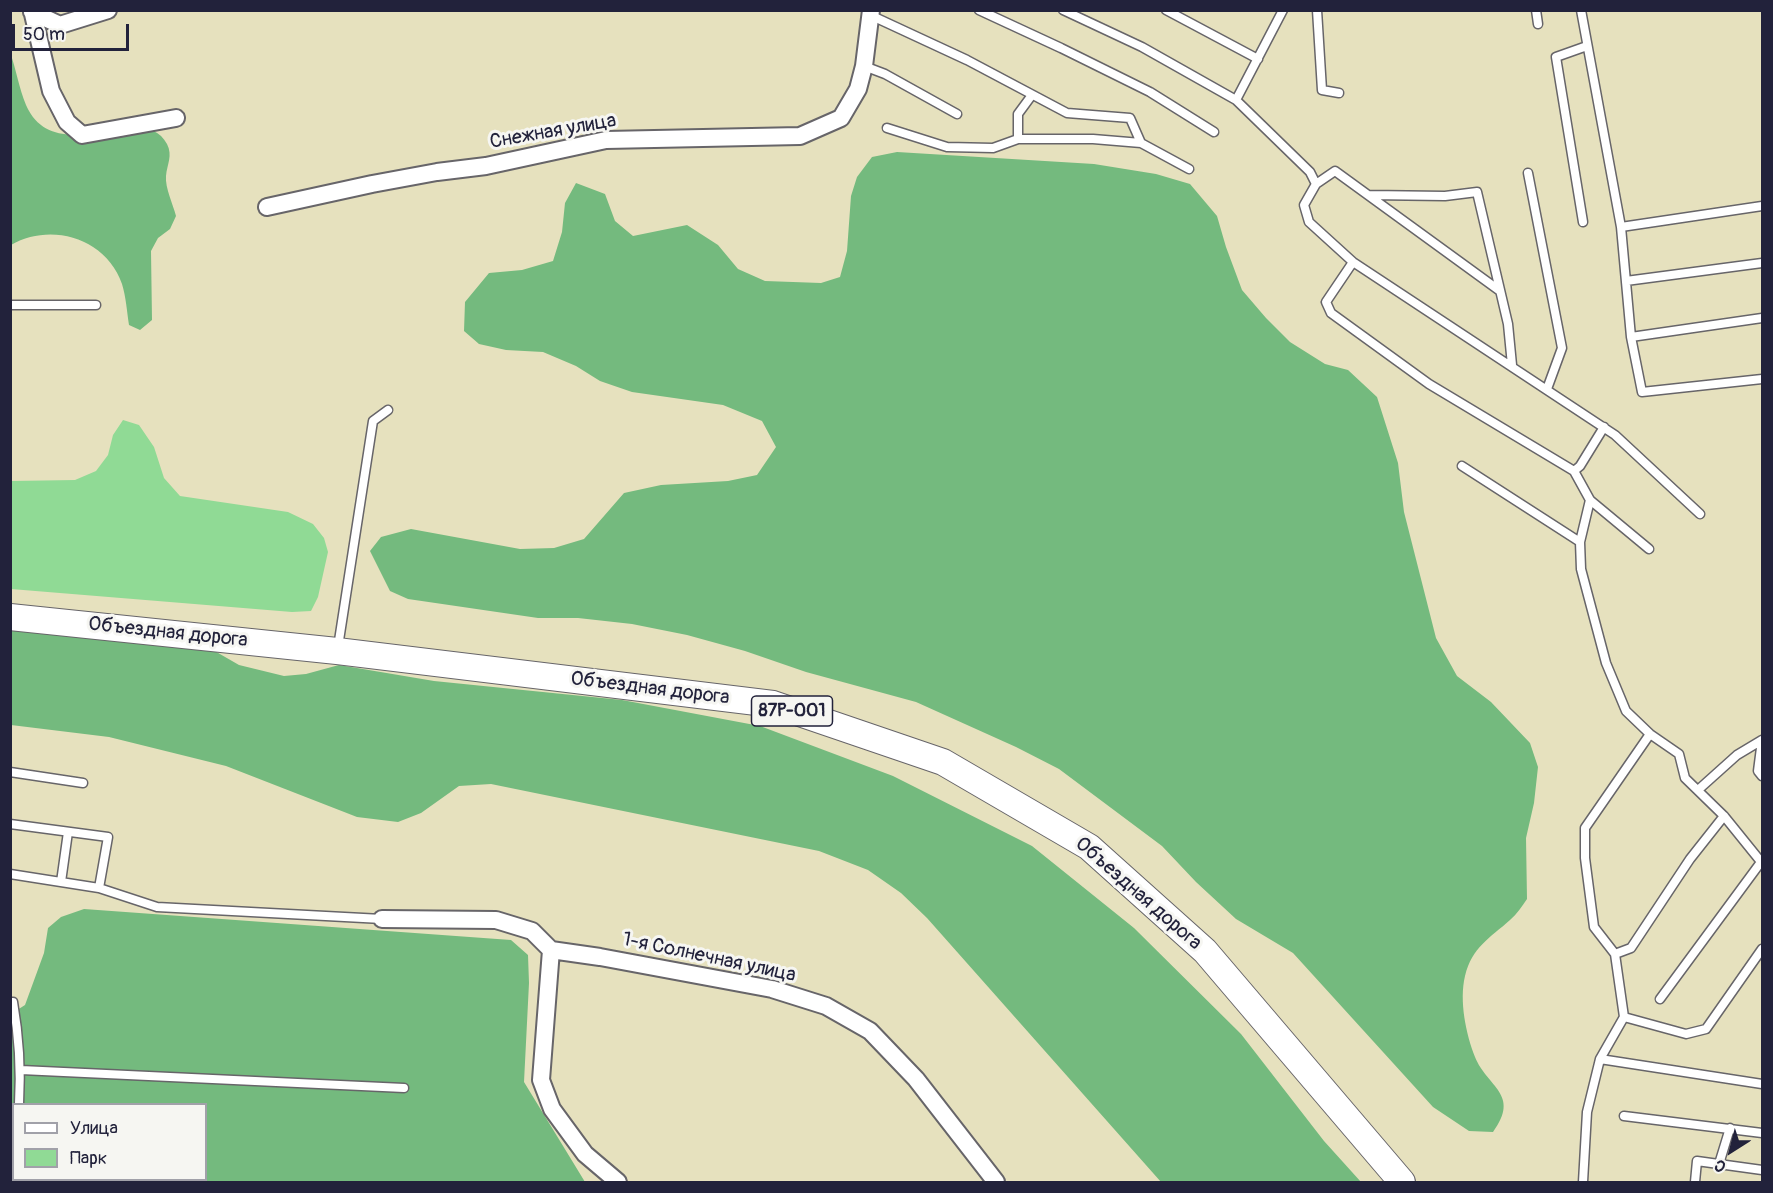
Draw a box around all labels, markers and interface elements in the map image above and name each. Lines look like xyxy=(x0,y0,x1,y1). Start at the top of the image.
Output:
scale bar xyxy=(15,12,132,50)
text: 50 m xyxy=(23,23,65,46)
street label: Снежная улица xyxy=(488,109,618,155)
street label: Объездная дорога xyxy=(87,613,249,653)
street label: Объездная дорога xyxy=(569,667,731,711)
road number: 87Р-001 xyxy=(752,696,832,726)
street label: Объездная дорога xyxy=(1070,832,1206,956)
street label: 1-я Солнечная улица xyxy=(620,928,798,988)
legend xyxy=(12,1103,207,1181)
text: Улица xyxy=(70,1117,118,1140)
north arrow xyxy=(1701,1121,1761,1181)
text: Парк xyxy=(70,1147,107,1170)
text: С xyxy=(1711,1155,1730,1177)

